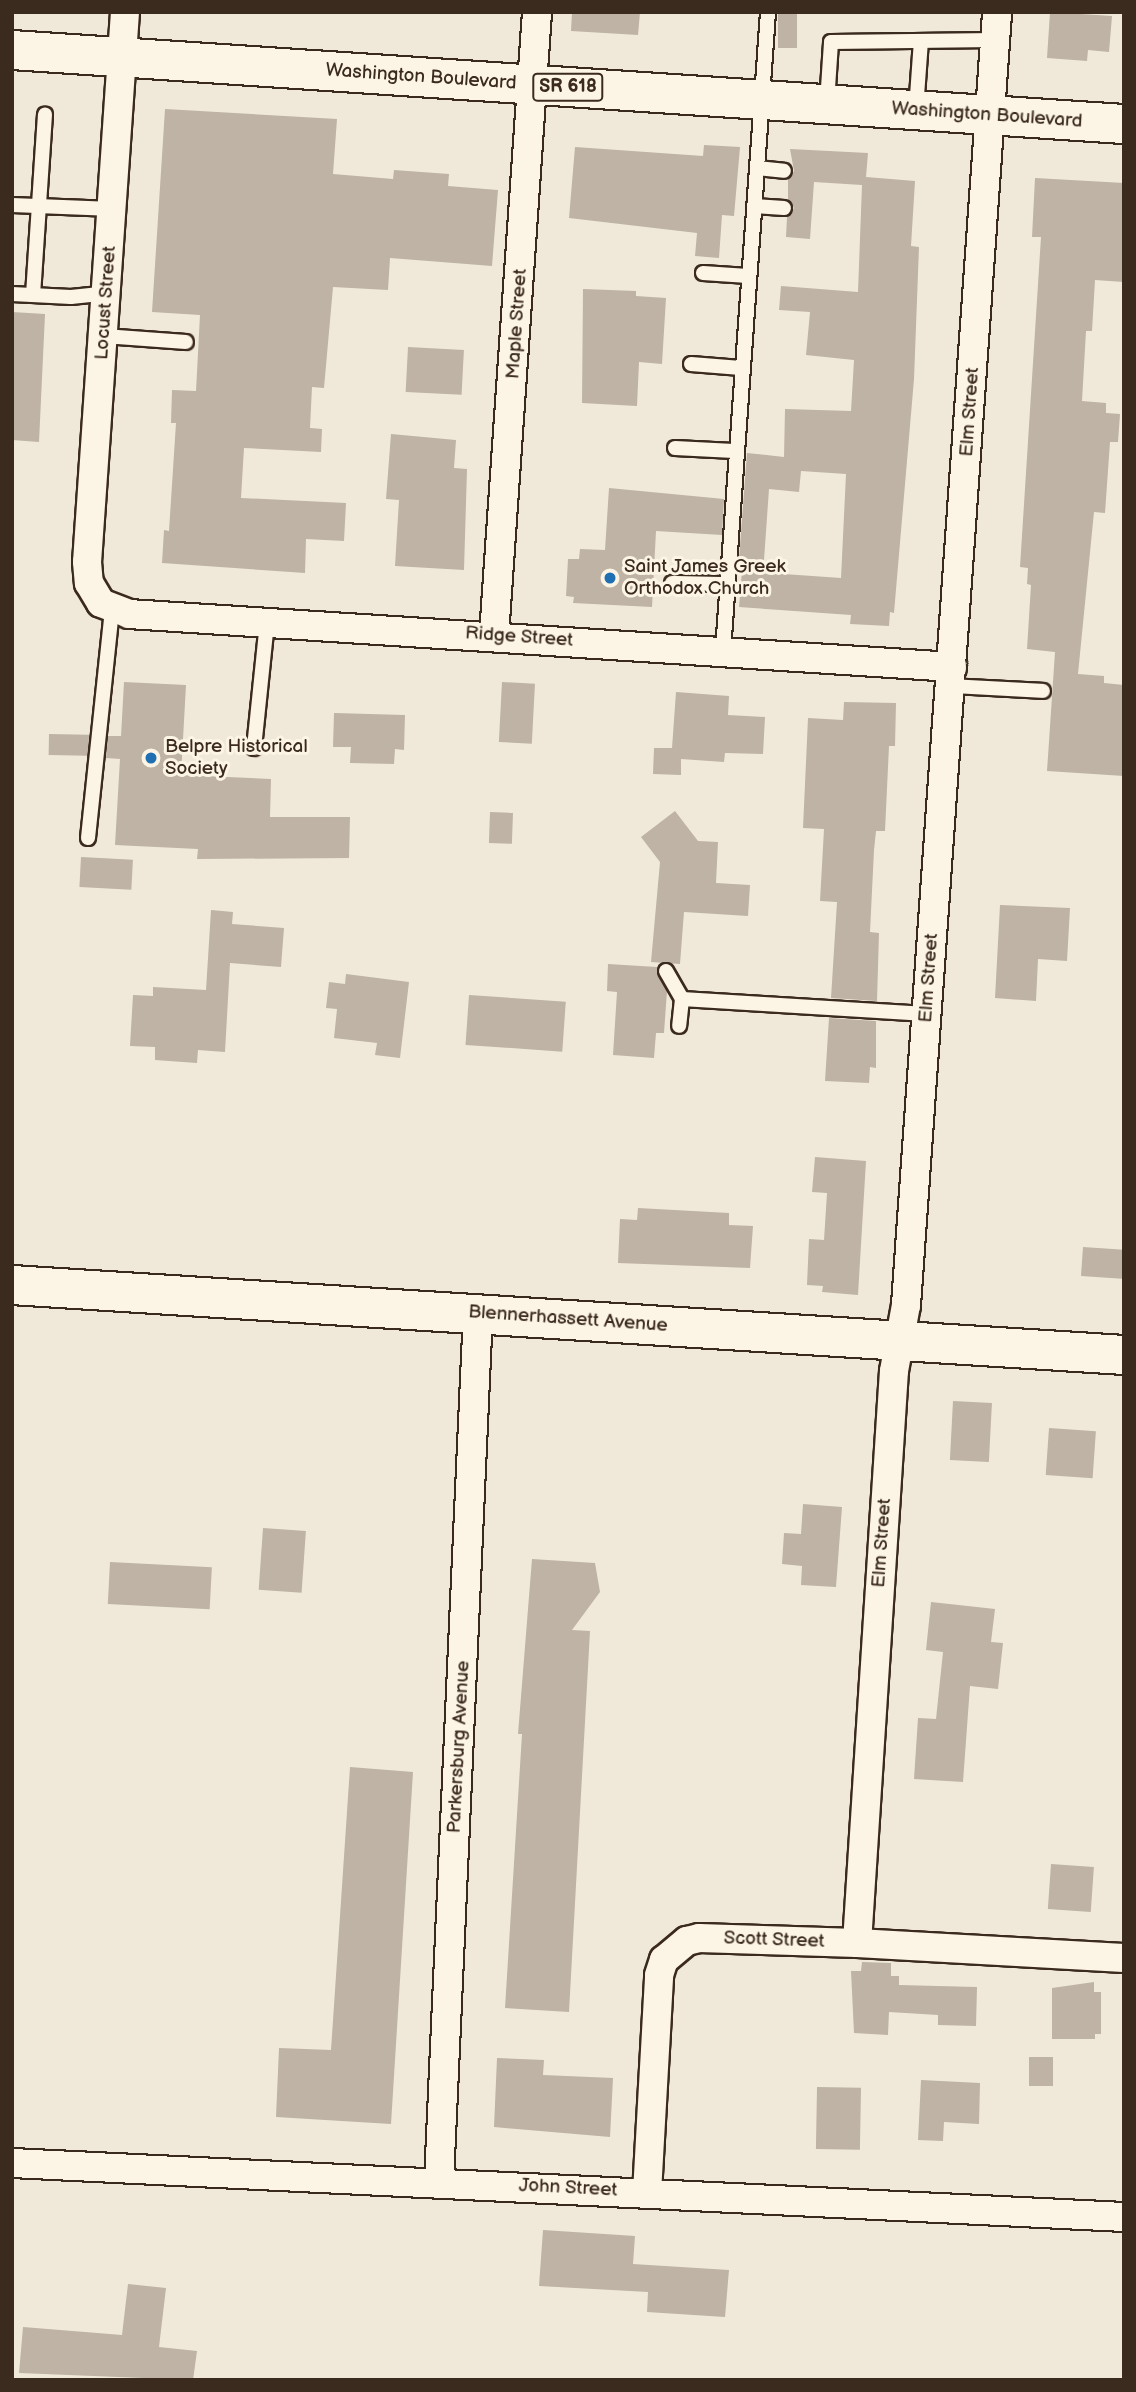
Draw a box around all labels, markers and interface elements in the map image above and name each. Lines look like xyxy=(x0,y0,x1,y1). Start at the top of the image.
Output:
street label: Washington Boulevard xyxy=(325,59,517,95)
road number: SR 618 xyxy=(531,72,605,102)
street label: Washington Boulevard xyxy=(891,97,1083,133)
street label: Locust Street xyxy=(91,245,121,361)
street label: Maple Street xyxy=(502,268,532,380)
street label: Elm Street xyxy=(955,366,985,458)
place label: Saint James Greek Orthodox Church xyxy=(624,556,787,600)
marker: Saint James Greek Orthodox Church xyxy=(602,570,618,586)
street label: Ridge Street xyxy=(464,622,574,652)
place label: Belpre Historical Society xyxy=(165,736,308,780)
marker: Belpre Historical Society xyxy=(143,750,159,766)
street label: Elm Street xyxy=(914,932,944,1024)
street label: Blennerhassett Avenue xyxy=(468,1301,668,1337)
street label: Elm Street xyxy=(867,1497,897,1589)
street label: Parkersburg Avenue xyxy=(443,1660,475,1834)
street label: Scott Street xyxy=(723,1927,825,1953)
street label: John Street xyxy=(518,2174,618,2202)

